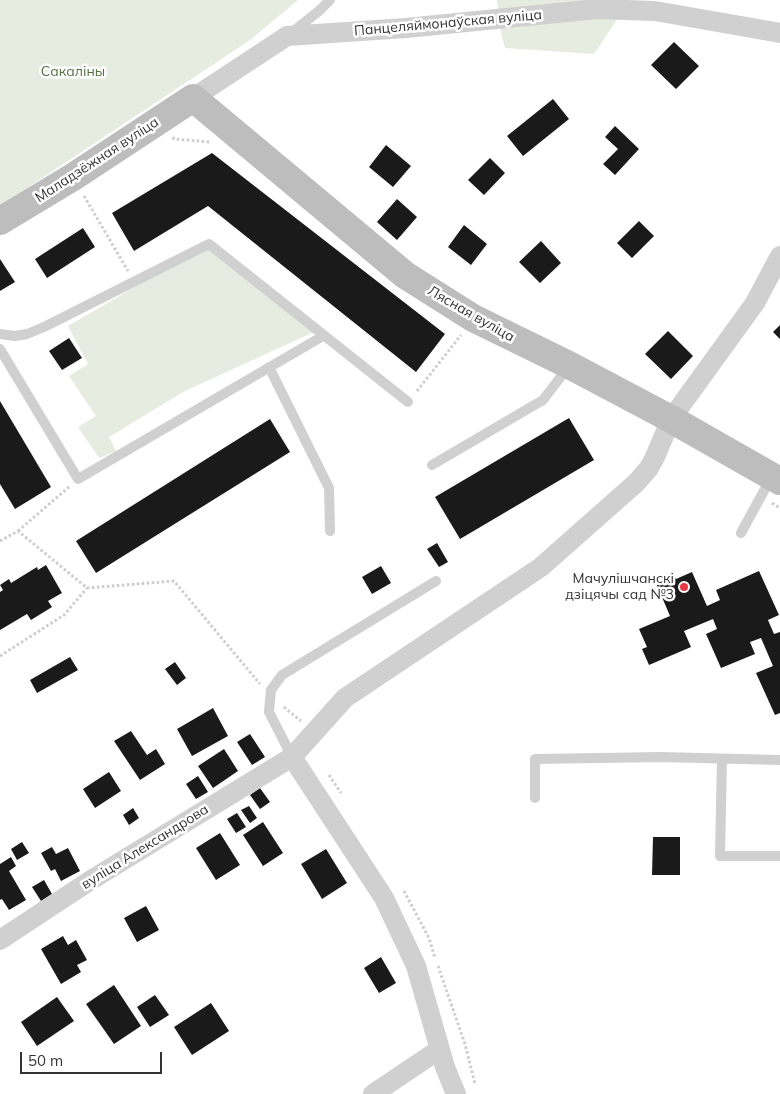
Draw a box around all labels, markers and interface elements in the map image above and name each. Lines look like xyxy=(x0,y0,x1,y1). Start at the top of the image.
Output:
street label: Панцеляймонаўская вуліца xyxy=(353,6,543,40)
park label: Сакаліны xyxy=(41,64,105,80)
street label: Маладзёжная вуліца xyxy=(32,114,162,206)
street label: Лясная вуліца xyxy=(425,282,517,346)
place label: Мачулішчанскі дзіцячы сад №3 xyxy=(565,571,674,604)
marker: Мачулішчанскі дзіцячы сад №3 xyxy=(678,581,690,593)
street label: вуліца Александрова xyxy=(78,801,212,893)
scale bar xyxy=(22,1042,165,1074)
text: 50 m xyxy=(28,1051,63,1070)

